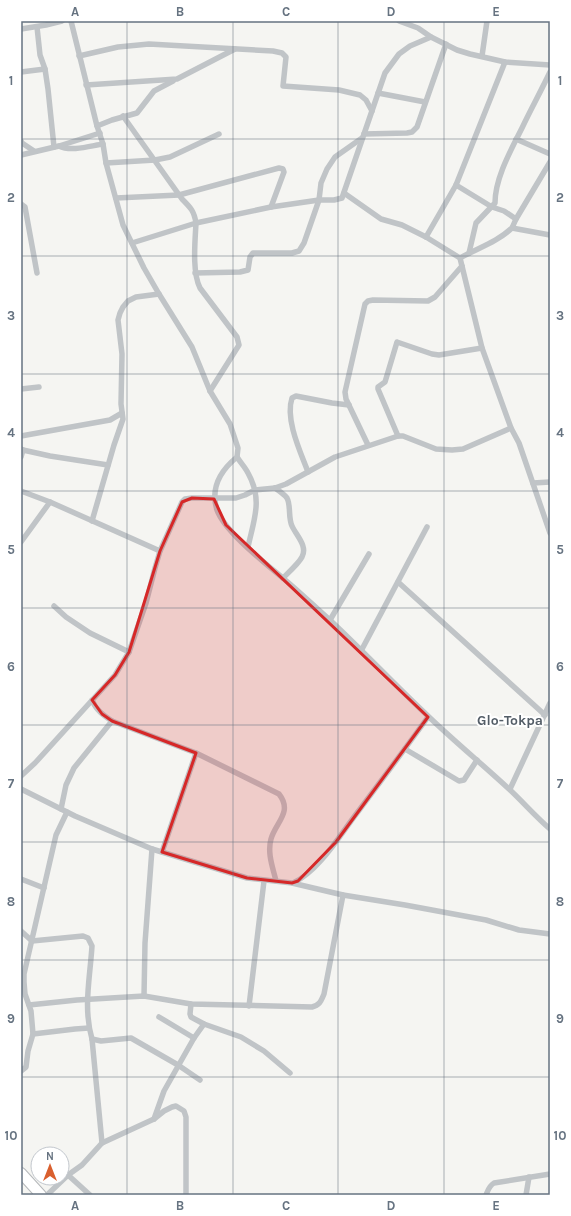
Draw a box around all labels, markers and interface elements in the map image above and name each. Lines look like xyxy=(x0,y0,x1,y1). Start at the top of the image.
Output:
text: A xyxy=(71,4,79,19)
text: B xyxy=(176,4,184,19)
text: C xyxy=(282,4,290,19)
text: D xyxy=(387,4,396,19)
text: E xyxy=(492,4,500,19)
text: 1 xyxy=(9,73,13,88)
text: 1 xyxy=(558,73,562,88)
text: 2 xyxy=(7,190,15,205)
text: 2 xyxy=(556,190,564,205)
text: 3 xyxy=(7,308,15,323)
text: 3 xyxy=(556,308,564,323)
text: 4 xyxy=(7,425,15,440)
text: 4 xyxy=(556,425,564,440)
text: 5 xyxy=(7,542,15,557)
text: 5 xyxy=(556,542,564,557)
text: 6 xyxy=(7,659,15,674)
text: 6 xyxy=(556,659,564,674)
district label: Glo-Tokpa xyxy=(477,712,543,729)
text: 7 xyxy=(8,776,15,791)
text: 7 xyxy=(557,776,564,791)
text: 8 xyxy=(7,894,15,909)
text: 8 xyxy=(556,894,564,909)
text: 9 xyxy=(7,1011,15,1026)
text: 9 xyxy=(556,1011,564,1026)
text: 10 xyxy=(5,1128,17,1143)
text: 10 xyxy=(554,1128,566,1143)
north arrow xyxy=(30,1146,70,1186)
text: N xyxy=(46,1150,54,1163)
text: A xyxy=(71,1198,79,1213)
text: B xyxy=(176,1198,184,1213)
text: C xyxy=(282,1198,290,1213)
text: D xyxy=(387,1198,396,1213)
text: E xyxy=(492,1198,500,1213)

